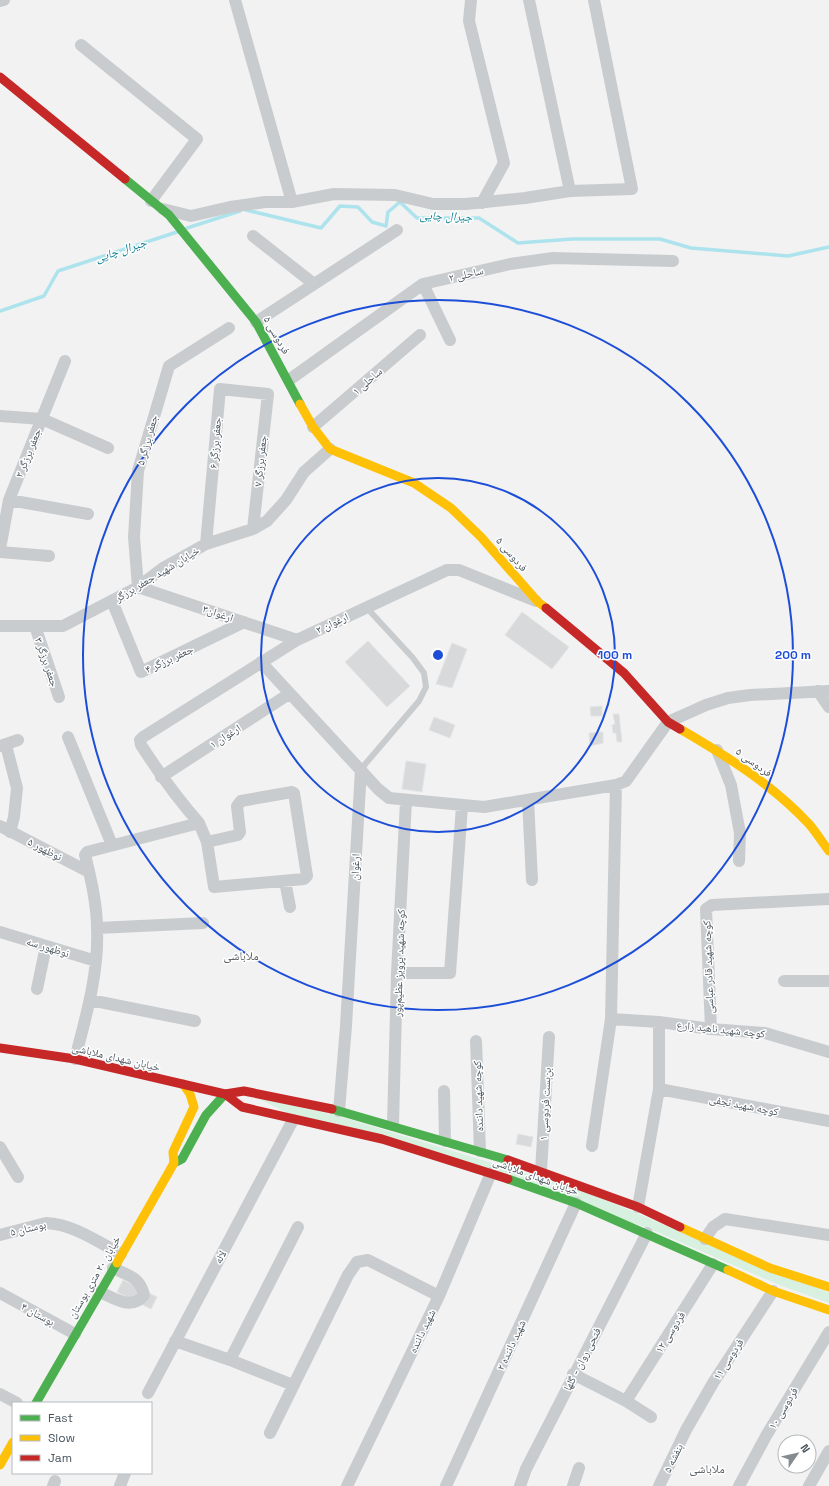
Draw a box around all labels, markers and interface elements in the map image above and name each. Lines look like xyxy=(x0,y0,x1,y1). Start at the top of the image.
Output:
water label: جیرال چایی xyxy=(419,207,473,225)
water label: جیرال چایی xyxy=(93,234,149,266)
street label: ساحلی ۲ xyxy=(447,263,485,285)
street label: فردوسی ۵ xyxy=(261,314,294,357)
street label: ساحلی ۱ xyxy=(349,364,385,398)
street label: جعفر برزگر ۵ xyxy=(133,413,161,467)
street label: جعفر برزگر ۶ xyxy=(206,417,224,469)
street label: جعفر برزگر ۲ xyxy=(12,426,44,480)
street label: جعفر برزگر ۷ xyxy=(250,435,270,487)
street label: فردوسی ۵ xyxy=(493,534,531,574)
street label: خیابان شهید جعفر برزگر xyxy=(111,543,202,605)
street label: ارغوان۳ xyxy=(201,601,235,625)
street label: ارغوان ۲ xyxy=(313,609,351,637)
street label: جعفر برزگر ۳ xyxy=(32,635,62,689)
street label: جعفر برزگر ۴ xyxy=(143,642,195,676)
text: 100 m xyxy=(598,647,632,663)
text: 200 m xyxy=(775,647,811,663)
centre of rings xyxy=(431,648,445,662)
street label: ارغوان ۱ xyxy=(207,721,243,751)
street label: فردوسی ۵ xyxy=(733,744,775,780)
street label: نوظهور ۵ xyxy=(25,834,65,864)
street label: ارغوان xyxy=(347,853,363,881)
street label: کوچه شهید پرویز عظیم‌پور xyxy=(390,908,409,1018)
street label: کوچه شهید قادر عباسی xyxy=(699,920,717,1014)
street label: نوظهور سه xyxy=(25,934,71,960)
district label: ملاباشی xyxy=(223,948,259,964)
street label: کوچه شهید ناهید زارع xyxy=(676,1017,766,1041)
street label: خیابان شهدای ملاباشی xyxy=(71,1040,161,1074)
street label: کوچه شهید داننده xyxy=(470,1060,486,1132)
street label: بن‌بست فردوسی ۱ xyxy=(536,1067,554,1141)
street label: کوچه شهید نجفی xyxy=(708,1091,780,1119)
street label: خیابان شهدای ملاباشی xyxy=(491,1154,581,1198)
street label: بوستان ۵ xyxy=(9,1217,47,1239)
street label: خیابان ۲۰ متری بوستان xyxy=(65,1233,123,1321)
street label: لاله xyxy=(211,1248,229,1266)
street label: بوستان ۴ xyxy=(19,1299,57,1329)
street label: شهید داننده xyxy=(406,1307,438,1355)
street label: فردوسی ۱۲ xyxy=(652,1308,688,1355)
street label: شهید داننده ۲ xyxy=(493,1317,529,1373)
street label: فتحی روان - گلها xyxy=(560,1325,604,1393)
street label: فردوسی ۱۱ xyxy=(710,1335,747,1382)
street label: فردوسی ۱۰ xyxy=(765,1384,801,1431)
legend xyxy=(12,1402,152,1474)
text: Fast xyxy=(48,1410,73,1426)
text: Slow xyxy=(48,1430,75,1446)
north arrow xyxy=(777,1434,817,1474)
street label: بنفشه ۵ xyxy=(660,1441,686,1475)
text: N xyxy=(797,1441,813,1455)
text: Jam xyxy=(48,1450,72,1466)
district label: ملاباشی xyxy=(689,1461,725,1477)

